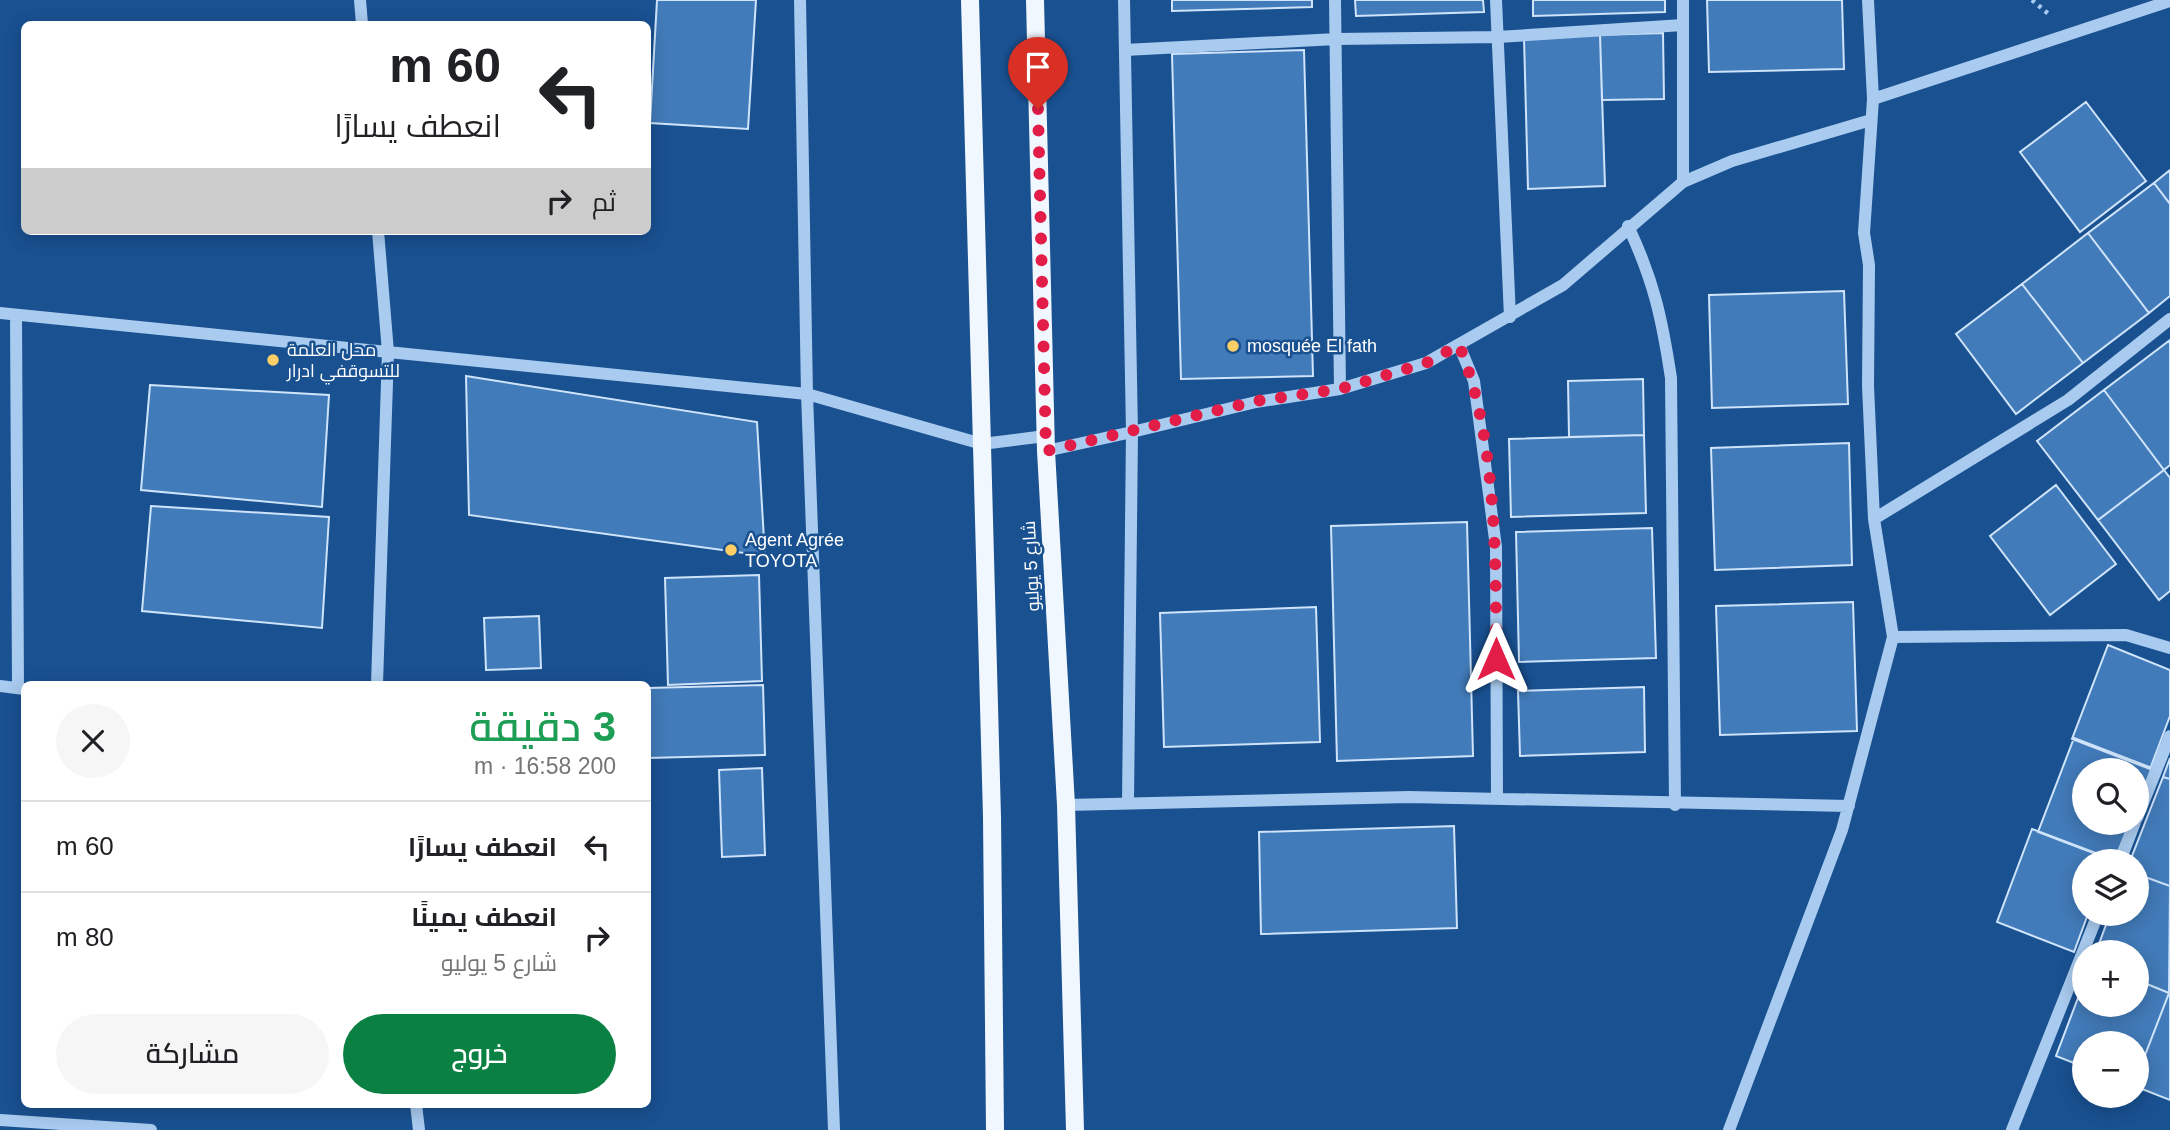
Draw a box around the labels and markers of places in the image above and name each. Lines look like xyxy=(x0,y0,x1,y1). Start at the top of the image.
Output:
pin xyxy=(1008,37,1068,109)
place label: mosquée El fath xyxy=(1247,336,1377,356)
marker: mosquée El fath xyxy=(1225,338,1241,354)
place label: محل العلمة للتسوقفي ادرار xyxy=(286,340,400,385)
marker: محل العلمة للتسوقفي ادرار xyxy=(265,352,281,368)
place label: Agent Agrée TOYOTA xyxy=(745,530,844,571)
marker: Agent Agrée TOYOTA xyxy=(723,542,739,558)

